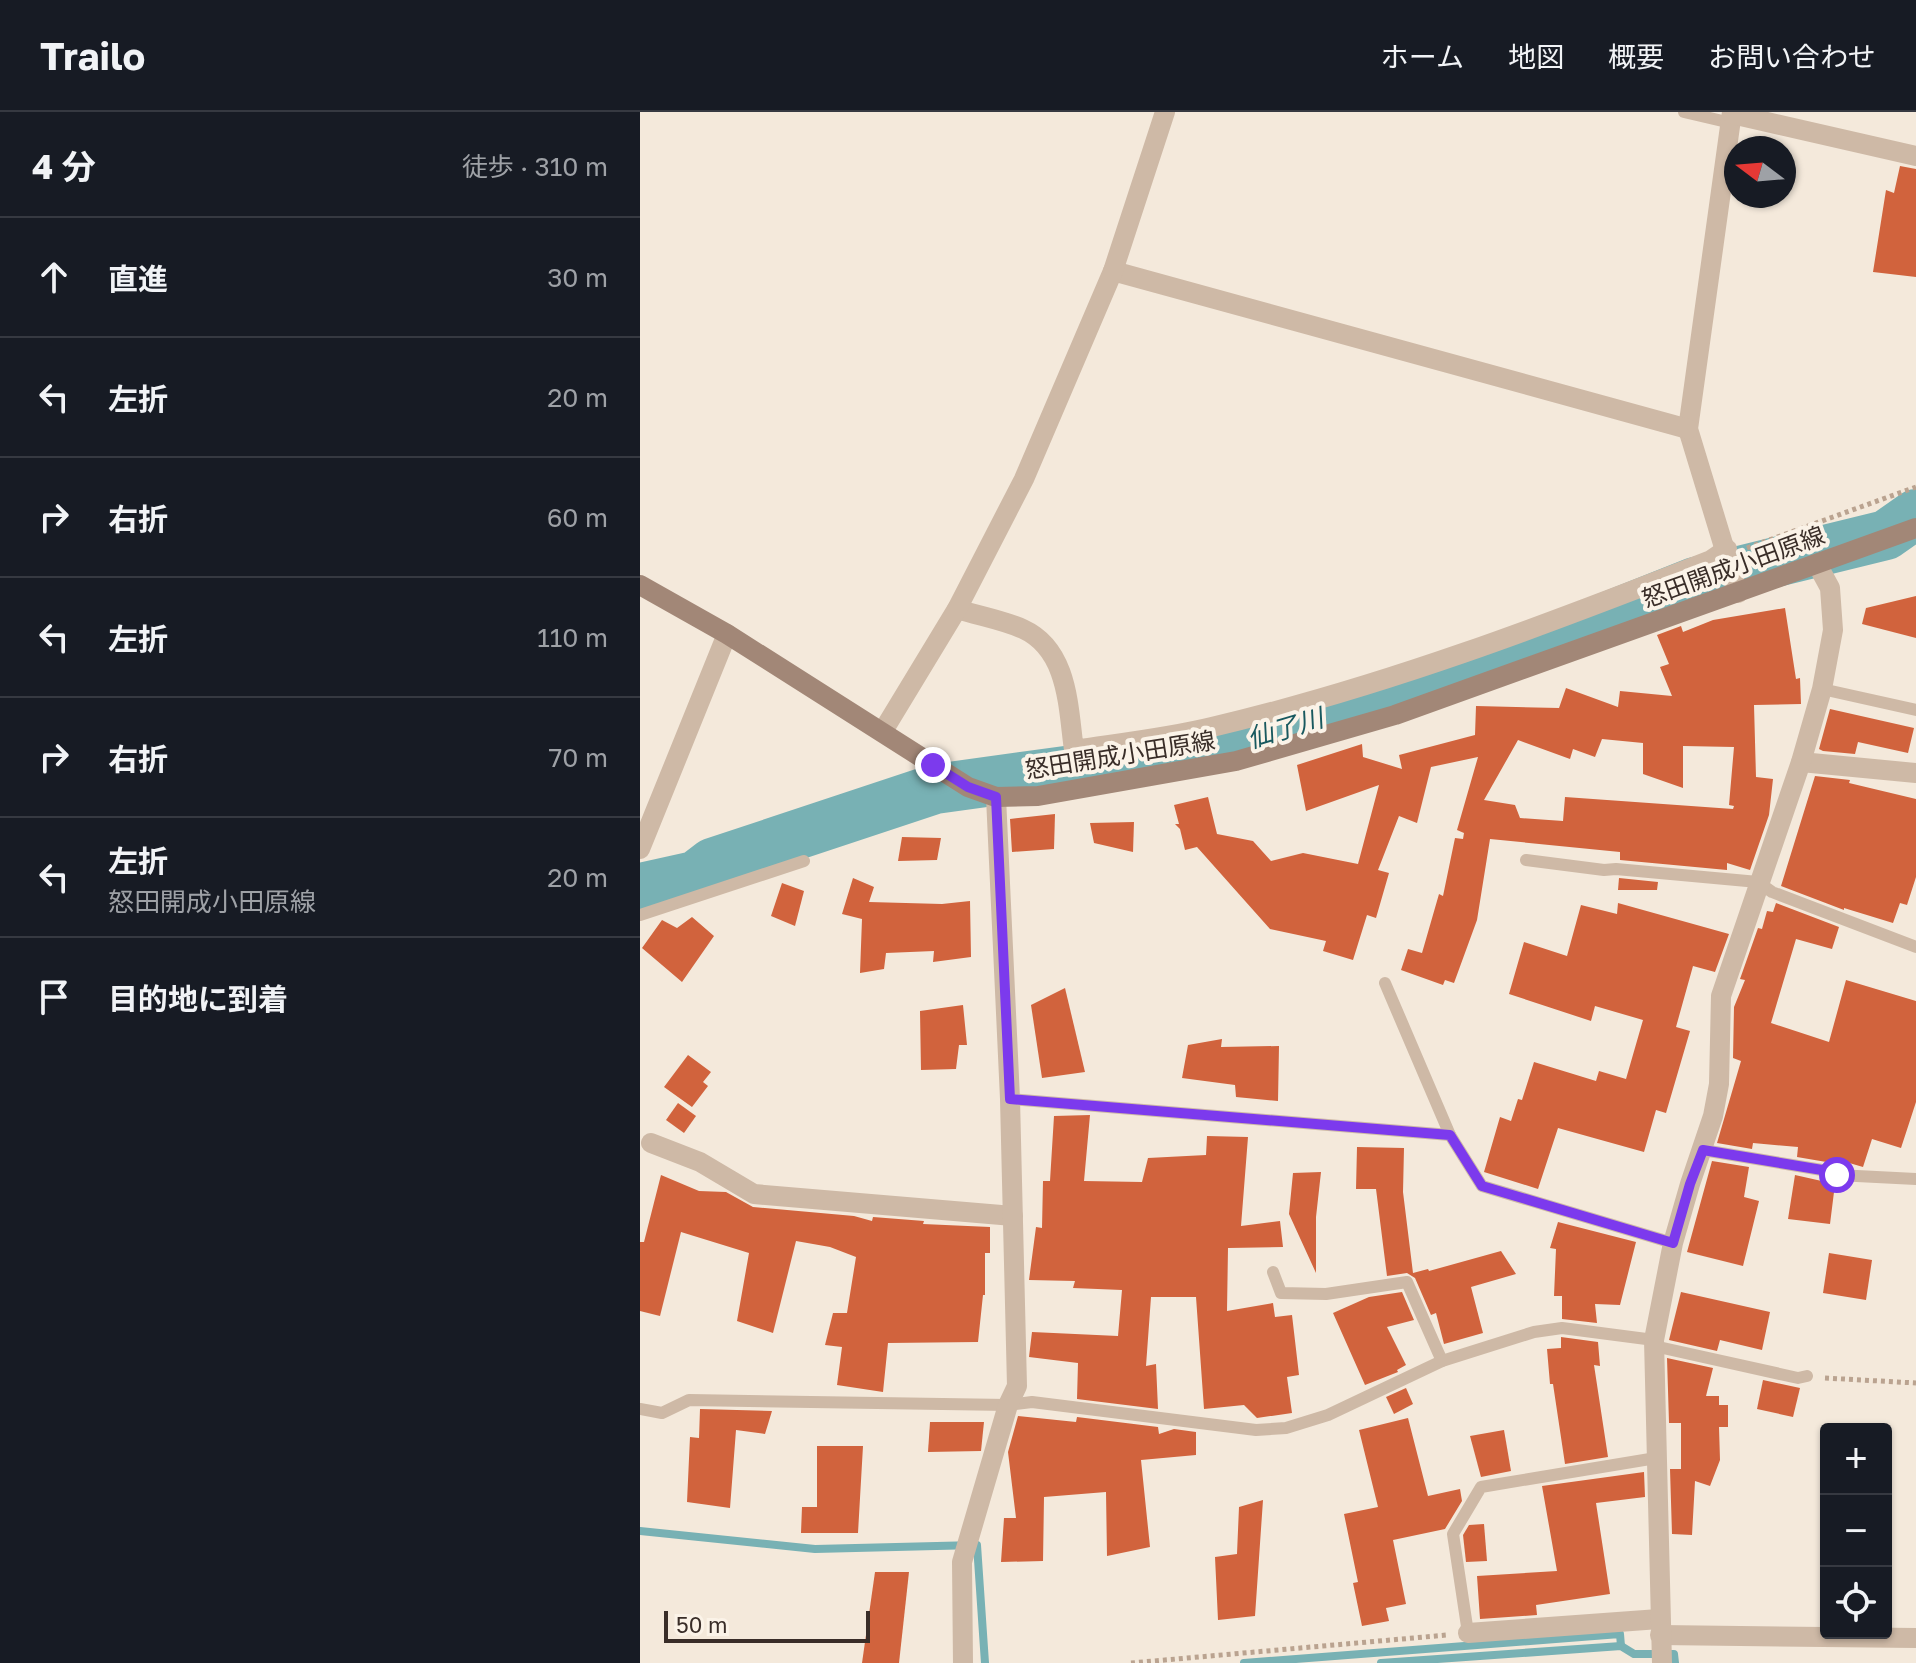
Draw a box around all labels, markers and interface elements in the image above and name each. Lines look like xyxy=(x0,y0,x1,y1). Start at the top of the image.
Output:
text: Trailo xyxy=(40,33,145,78)
text: ホーム xyxy=(1381,40,1464,73)
text: 地図 xyxy=(1508,40,1564,73)
text: 概要 xyxy=(1608,40,1664,73)
text: お問い合わせ xyxy=(1708,40,1876,73)
north arrow xyxy=(1724,136,1796,208)
text: 4 分 xyxy=(32,146,96,186)
text: 徒歩 · 310 m xyxy=(462,151,608,182)
icon: ahead xyxy=(32,255,76,299)
text: 直進 xyxy=(108,261,168,297)
text: 30 m xyxy=(547,262,608,293)
icon: left xyxy=(32,375,76,419)
text: 左折 xyxy=(108,381,168,417)
text: 20 m xyxy=(547,382,608,413)
icon: right xyxy=(32,495,76,539)
text: 右折 xyxy=(108,501,168,537)
text: 60 m xyxy=(547,502,608,533)
street label: 怒田開成小田原線 xyxy=(1638,520,1828,612)
icon: left xyxy=(32,615,76,659)
text: 左折 xyxy=(108,621,168,657)
text: 110 m xyxy=(537,622,608,653)
water label: 仙了川 xyxy=(1243,701,1330,754)
street label: 怒田開成小田原線 xyxy=(1023,725,1217,783)
icon: right xyxy=(32,735,76,779)
text: 右折 xyxy=(108,741,168,777)
text: 70 m xyxy=(549,742,608,773)
route end xyxy=(915,747,951,783)
text: 左折 xyxy=(108,843,168,879)
icon: left xyxy=(32,855,76,899)
text: 20 m xyxy=(547,862,608,893)
text: 怒田開成小田原線 xyxy=(108,886,316,917)
icon: arrive xyxy=(32,975,76,1019)
text: 目的地に到着 xyxy=(108,981,288,1017)
route start xyxy=(1819,1157,1855,1193)
map controls xyxy=(1820,1423,1892,1639)
button: + xyxy=(1820,1423,1892,1495)
button: − xyxy=(1820,1495,1892,1567)
button: locate xyxy=(1820,1567,1892,1639)
scale bar xyxy=(664,1607,870,1643)
text: 50 m xyxy=(676,1611,727,1638)

